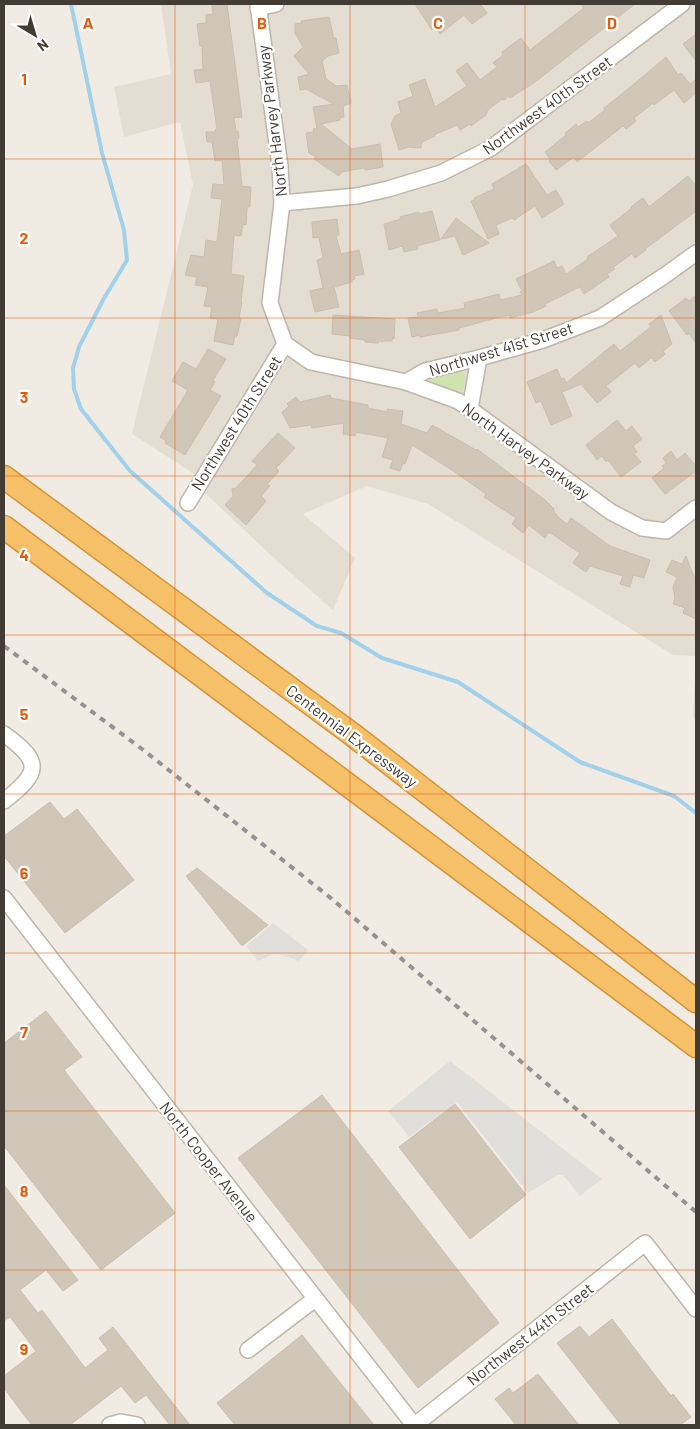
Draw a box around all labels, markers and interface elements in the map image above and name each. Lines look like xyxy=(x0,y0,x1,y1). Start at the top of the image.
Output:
north arrow xyxy=(10,10,60,60)
text: A xyxy=(83,13,94,32)
text: B xyxy=(257,13,267,32)
text: C xyxy=(433,13,443,32)
text: D xyxy=(607,13,617,32)
text: N xyxy=(34,36,52,55)
street label: North Harvey Parkway xyxy=(253,44,290,198)
street label: Northwest 40th Street xyxy=(478,51,615,158)
text: 1 xyxy=(21,69,27,88)
text: 2 xyxy=(20,228,29,247)
street label: Northwest 41st Street xyxy=(427,318,575,379)
street label: Northwest 40th Street xyxy=(186,352,285,494)
text: 3 xyxy=(20,387,28,406)
street label: North Harvey Parkway xyxy=(459,398,594,504)
text: 4 xyxy=(19,545,29,564)
street label: Centennial Expressway xyxy=(283,680,422,791)
text: 5 xyxy=(20,704,29,723)
text: 6 xyxy=(20,863,29,882)
text: 7 xyxy=(20,1022,28,1041)
street label: North Cooper Avenue xyxy=(157,1098,262,1226)
text: 8 xyxy=(20,1181,29,1200)
street label: Northwest 44th Street xyxy=(463,1278,597,1389)
text: 9 xyxy=(20,1339,28,1358)

